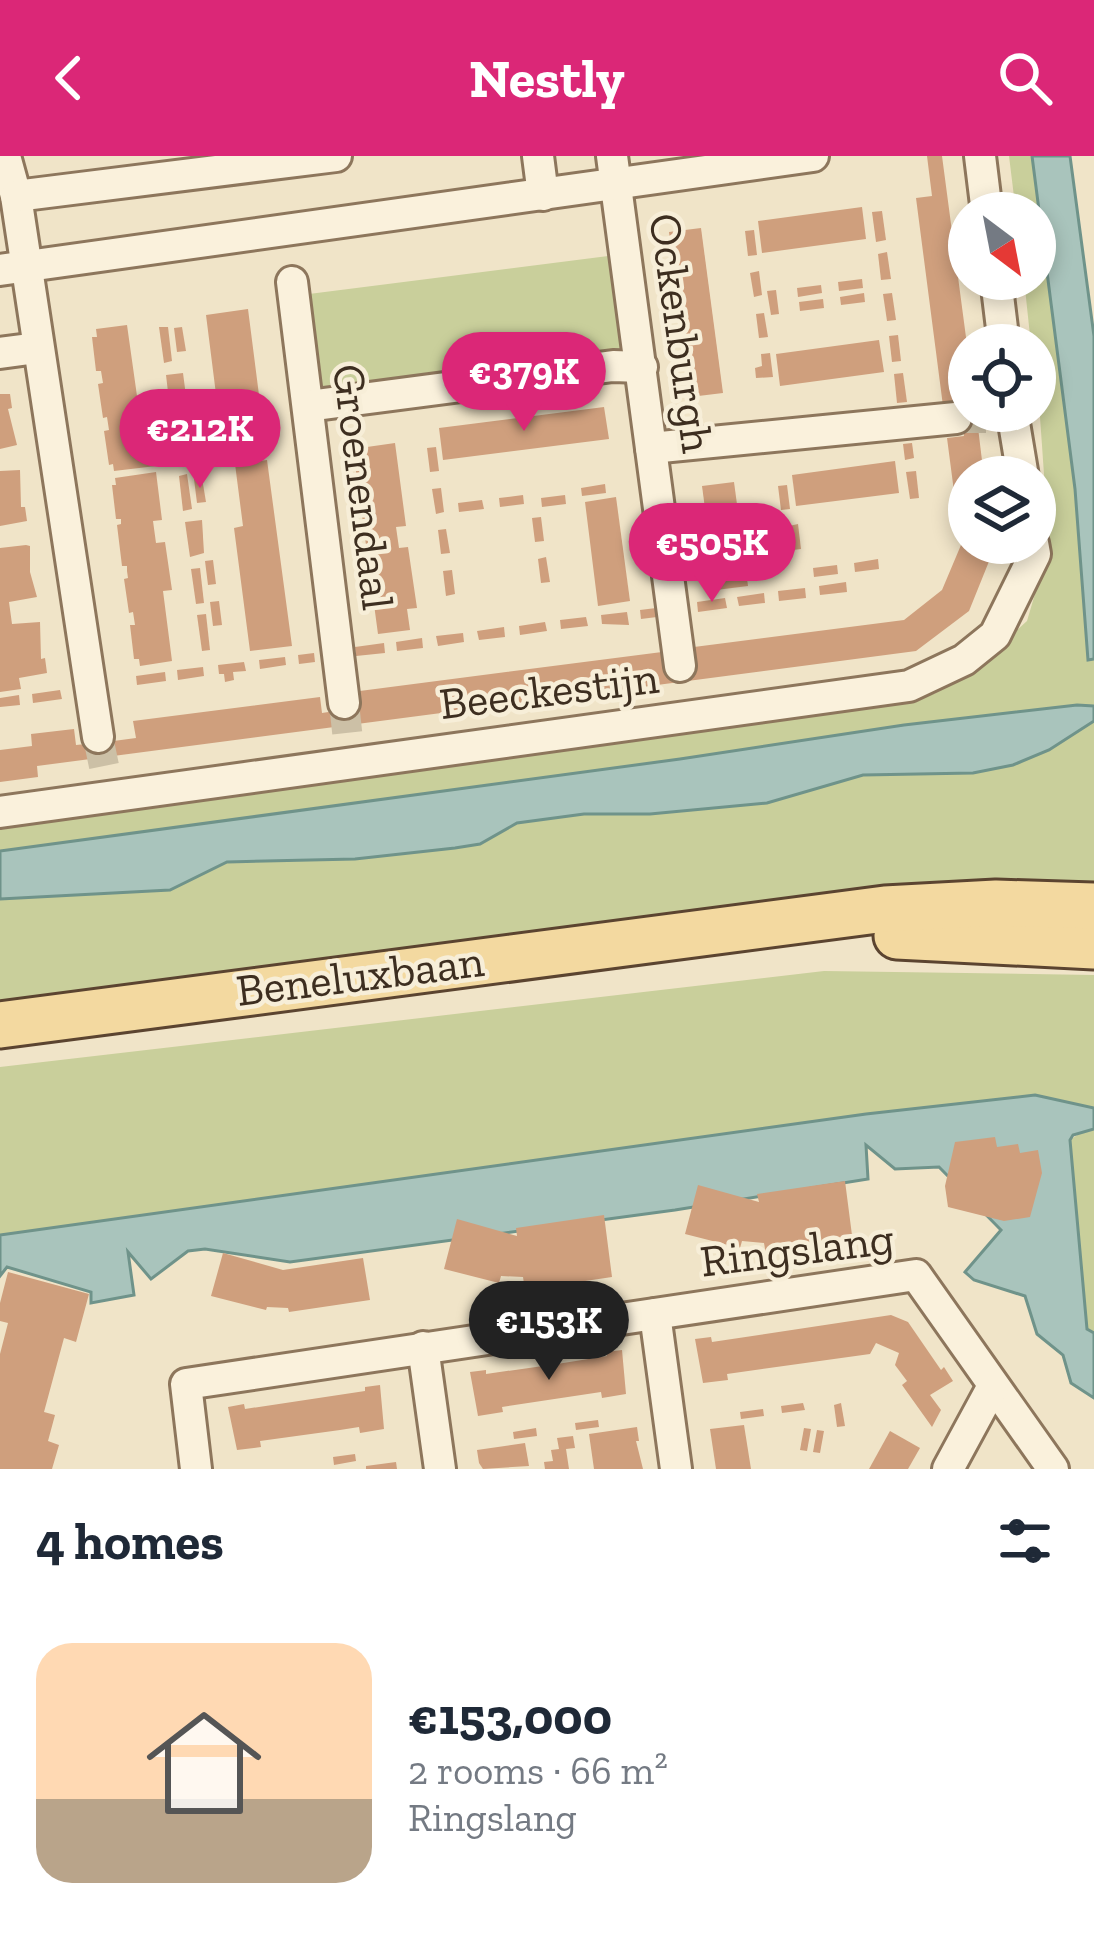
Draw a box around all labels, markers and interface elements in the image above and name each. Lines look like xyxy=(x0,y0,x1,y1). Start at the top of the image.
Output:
icon: back xyxy=(36,45,102,111)
icon: search xyxy=(992,45,1058,111)
text: Nestly xyxy=(469,46,625,111)
north arrow xyxy=(948,192,1056,300)
map controls xyxy=(948,192,1056,564)
street label: Ockenburgh xyxy=(637,210,725,456)
button: locate xyxy=(948,324,1056,432)
pin: €379K xyxy=(440,332,608,434)
text: €379K xyxy=(469,347,579,394)
street label: Groenendaal xyxy=(321,361,405,613)
pin: €212K xyxy=(116,389,284,491)
text: €212K xyxy=(146,404,254,451)
button: layers xyxy=(948,456,1056,564)
pin: €505K xyxy=(628,503,796,605)
text: €505K xyxy=(656,518,768,565)
street label: Beeckestijn xyxy=(436,651,662,731)
street label: Beneluxbaan xyxy=(233,934,487,1018)
street label: Ringslang xyxy=(697,1211,897,1289)
pin: €153K xyxy=(465,1281,633,1383)
text: €153K xyxy=(496,1296,602,1343)
icon: filters xyxy=(992,1508,1058,1574)
text: 4 homes xyxy=(36,1511,224,1572)
text: €153,000 xyxy=(408,1686,612,1747)
icon: home xyxy=(132,1691,276,1835)
text: 2 rooms · 66 m² xyxy=(408,1747,668,1794)
text: Ringslang xyxy=(408,1794,577,1841)

